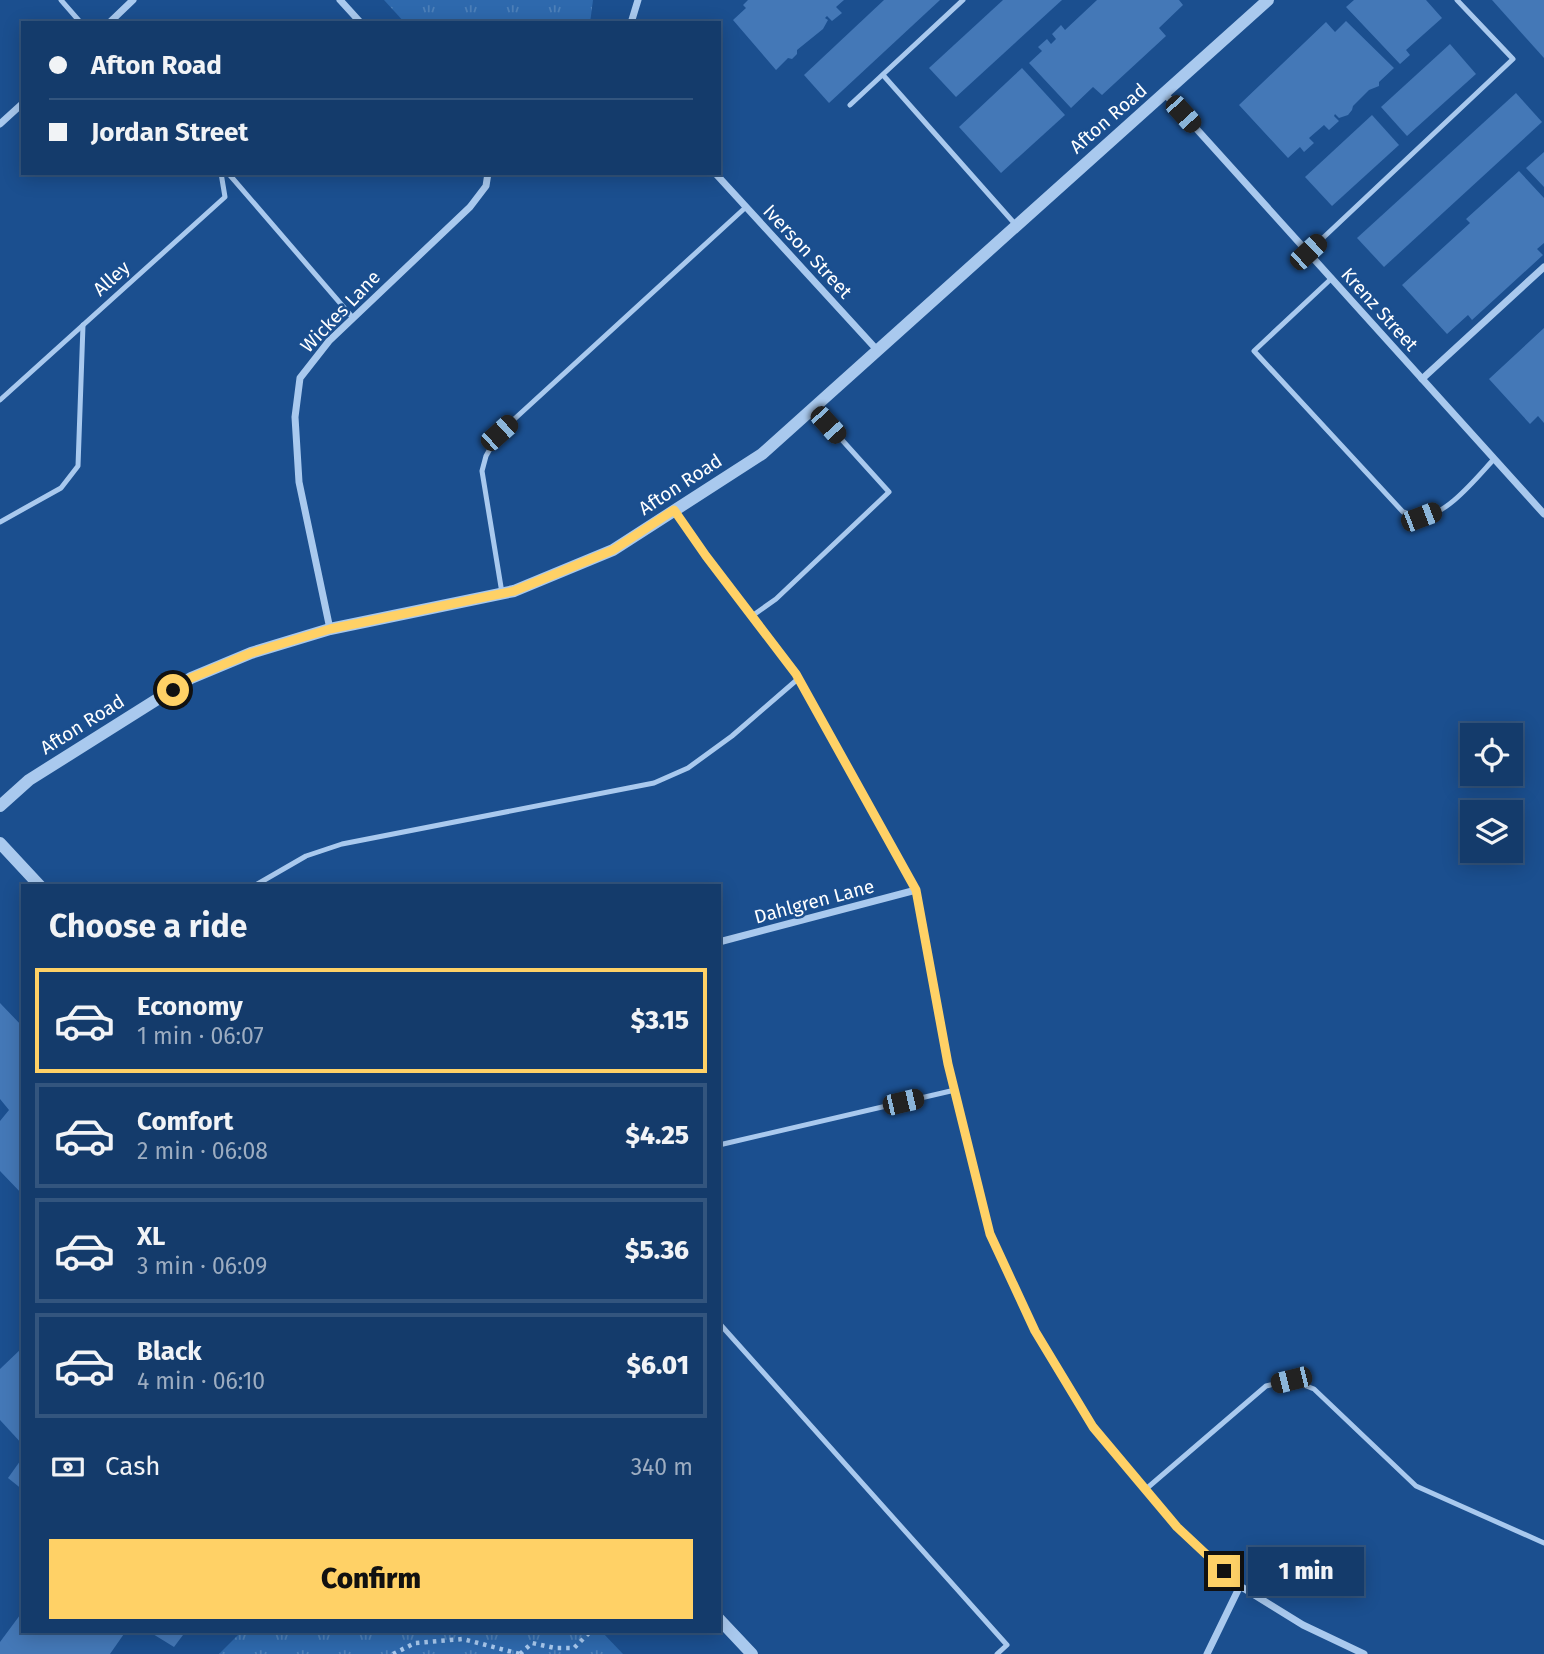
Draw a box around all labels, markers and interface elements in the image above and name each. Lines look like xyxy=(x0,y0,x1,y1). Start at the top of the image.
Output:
text: Afton Road xyxy=(91,50,222,81)
street label: Afton Road xyxy=(1065,79,1152,158)
car xyxy=(1162,91,1205,137)
text: Jordan Street xyxy=(91,117,248,148)
street label: Iverson Street xyxy=(758,200,857,303)
car xyxy=(1286,230,1331,274)
street label: Alley xyxy=(88,255,135,301)
street label: Krenz Street xyxy=(1336,263,1423,356)
street label: Wickes Lane xyxy=(296,266,385,357)
car xyxy=(807,402,850,448)
car xyxy=(477,411,522,455)
street label: Afton Road xyxy=(634,449,726,520)
car xyxy=(1398,500,1445,534)
route start xyxy=(157,674,189,706)
street label: Afton Road xyxy=(36,690,129,759)
map controls xyxy=(1460,723,1523,863)
button: locate xyxy=(1460,723,1523,786)
button: layers xyxy=(1460,800,1523,863)
street label: Dahlgren Lane xyxy=(752,874,877,929)
text: Choose a ride xyxy=(49,907,247,945)
icon: car xyxy=(53,989,116,1052)
text: Economy xyxy=(137,991,243,1022)
text: $3.15 xyxy=(631,1005,689,1036)
text: 1 min · 06:07 xyxy=(137,1022,264,1050)
car xyxy=(881,1087,926,1117)
icon: car xyxy=(53,1104,116,1167)
text: Comfort xyxy=(137,1106,233,1137)
text: $4.25 xyxy=(626,1120,689,1151)
text: 2 min · 06:08 xyxy=(137,1137,268,1165)
icon: car xyxy=(53,1219,116,1282)
text: XL xyxy=(137,1221,165,1252)
text: $5.36 xyxy=(625,1235,689,1266)
text: 3 min · 06:09 xyxy=(137,1252,267,1280)
icon: car xyxy=(53,1334,116,1397)
text: Black xyxy=(137,1336,202,1367)
text: $6.01 xyxy=(627,1350,689,1381)
car xyxy=(1269,1365,1314,1395)
text: 4 min · 06:10 xyxy=(137,1367,265,1395)
icon: cash xyxy=(49,1448,87,1486)
text: Cash xyxy=(105,1451,161,1482)
text: 340 m xyxy=(631,1453,693,1481)
button: Confirm xyxy=(49,1539,693,1619)
callout: 1 min xyxy=(1248,1546,1364,1596)
route end xyxy=(1208,1555,1240,1587)
text: 1 min xyxy=(1278,1557,1334,1585)

